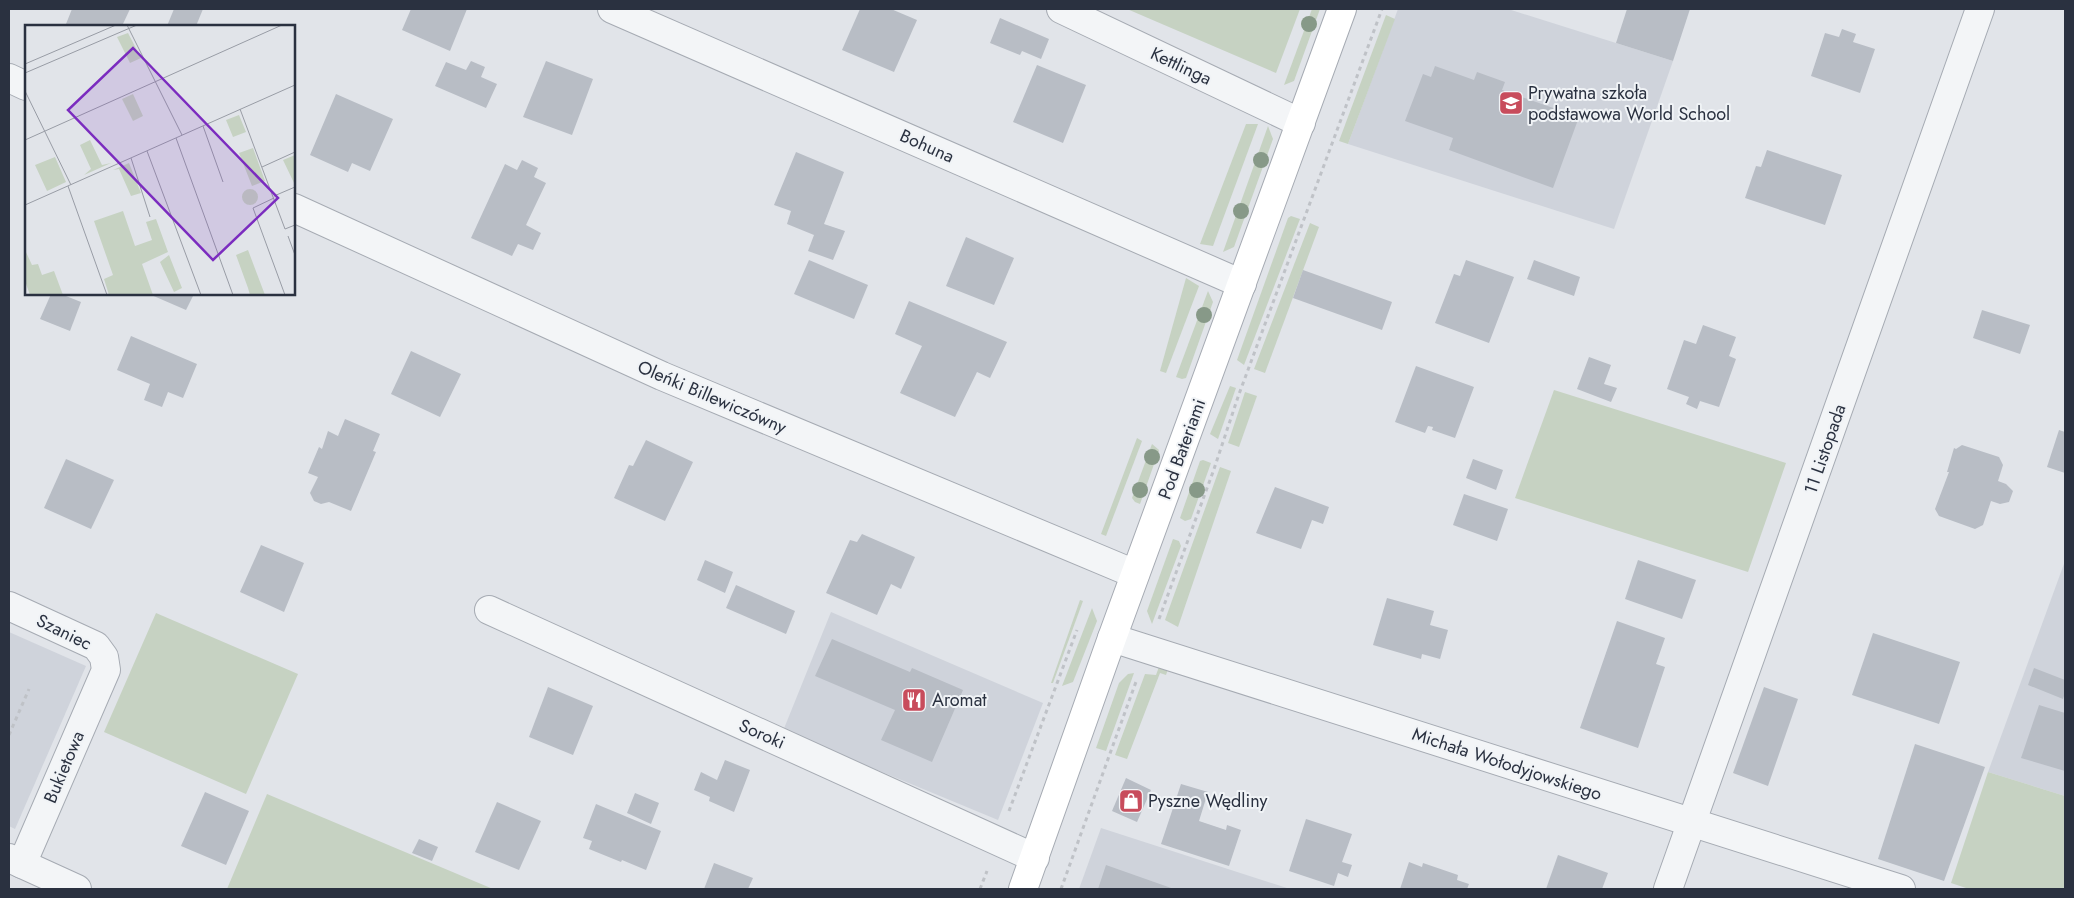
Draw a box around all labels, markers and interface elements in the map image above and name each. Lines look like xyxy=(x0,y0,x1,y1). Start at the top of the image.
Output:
inset map xyxy=(25,25,295,295)
street label: Kettlinga xyxy=(1146,41,1216,91)
place label: Prywatna szkoła podstawowa World School xyxy=(1528,80,1730,127)
school or university icon: Prywatna szkoła podstawowa World School xyxy=(1498,90,1524,116)
street label: Bohuna xyxy=(896,123,958,169)
street label: Oleńki Billewiczówny xyxy=(633,354,791,440)
street label: Pod Bateriami xyxy=(1152,395,1212,503)
street label: 11 Listopada xyxy=(1797,401,1853,497)
street label: Szaniec xyxy=(32,607,96,657)
restaurant icon: Aromat xyxy=(901,687,927,713)
place label: Aromat xyxy=(932,687,987,713)
street label: Soroki xyxy=(735,712,789,756)
street label: Michała Wołodyjowskiego xyxy=(1409,721,1605,807)
street label: Bukietowa xyxy=(37,727,91,807)
shop icon: Pyszne Wędliny xyxy=(1118,788,1144,814)
place label: Pyszne Wędliny xyxy=(1148,788,1268,814)

